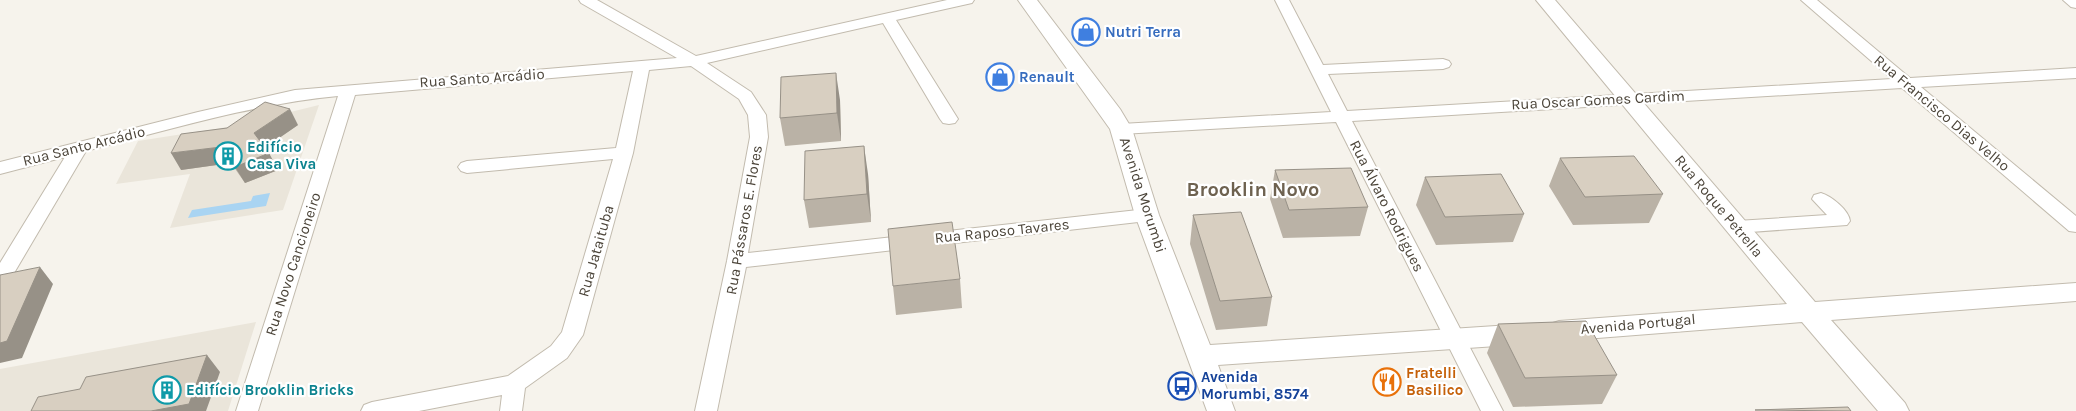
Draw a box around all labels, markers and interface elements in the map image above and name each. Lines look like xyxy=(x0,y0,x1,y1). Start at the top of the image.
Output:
shop icon: Nutri Terra xyxy=(1071,17,1101,47)
place label: Nutri Terra xyxy=(1105,23,1181,41)
street label: Rua Francisco Dias Velho xyxy=(1871,51,2013,175)
shop icon: Renault xyxy=(985,62,1015,92)
street label: Rua Santo Arcádio xyxy=(419,65,545,91)
place label: Renault xyxy=(1019,68,1075,86)
street label: Rua Oscar Gomes Cardim xyxy=(1511,86,1685,114)
street label: Rua Santo Arcádio xyxy=(21,122,147,170)
street label: Avenida Morumbi xyxy=(1116,135,1170,255)
street label: Rua Álvaro Rodrigues xyxy=(1346,137,1428,275)
place label: Edifício Casa Viva xyxy=(247,138,316,173)
building icon: Edifício Casa Viva xyxy=(213,141,243,171)
street label: Rua Pássaros E. Flores xyxy=(722,144,766,296)
street label: Rua Roque Petrella xyxy=(1671,151,1767,261)
district label: Brooklin Novo xyxy=(1187,178,1319,201)
street label: Rua Novo Cancioneiro xyxy=(261,190,325,338)
street label: Rua Jataituba xyxy=(574,203,618,299)
street label: Rua Raposo Tavares xyxy=(934,215,1070,247)
street label: Avenida Portugal xyxy=(1580,310,1696,338)
place label: Fratelli Basilico xyxy=(1406,364,1463,399)
restaurant icon: Fratelli Basilico xyxy=(1372,367,1402,397)
place label: Avenida Morumbi, 8574 xyxy=(1201,368,1309,403)
bus stop icon: Avenida Morumbi, 8574 xyxy=(1167,371,1197,401)
building icon: Edifício Brooklin Bricks xyxy=(152,375,182,405)
place label: Edifício Brooklin Bricks xyxy=(186,381,354,399)

